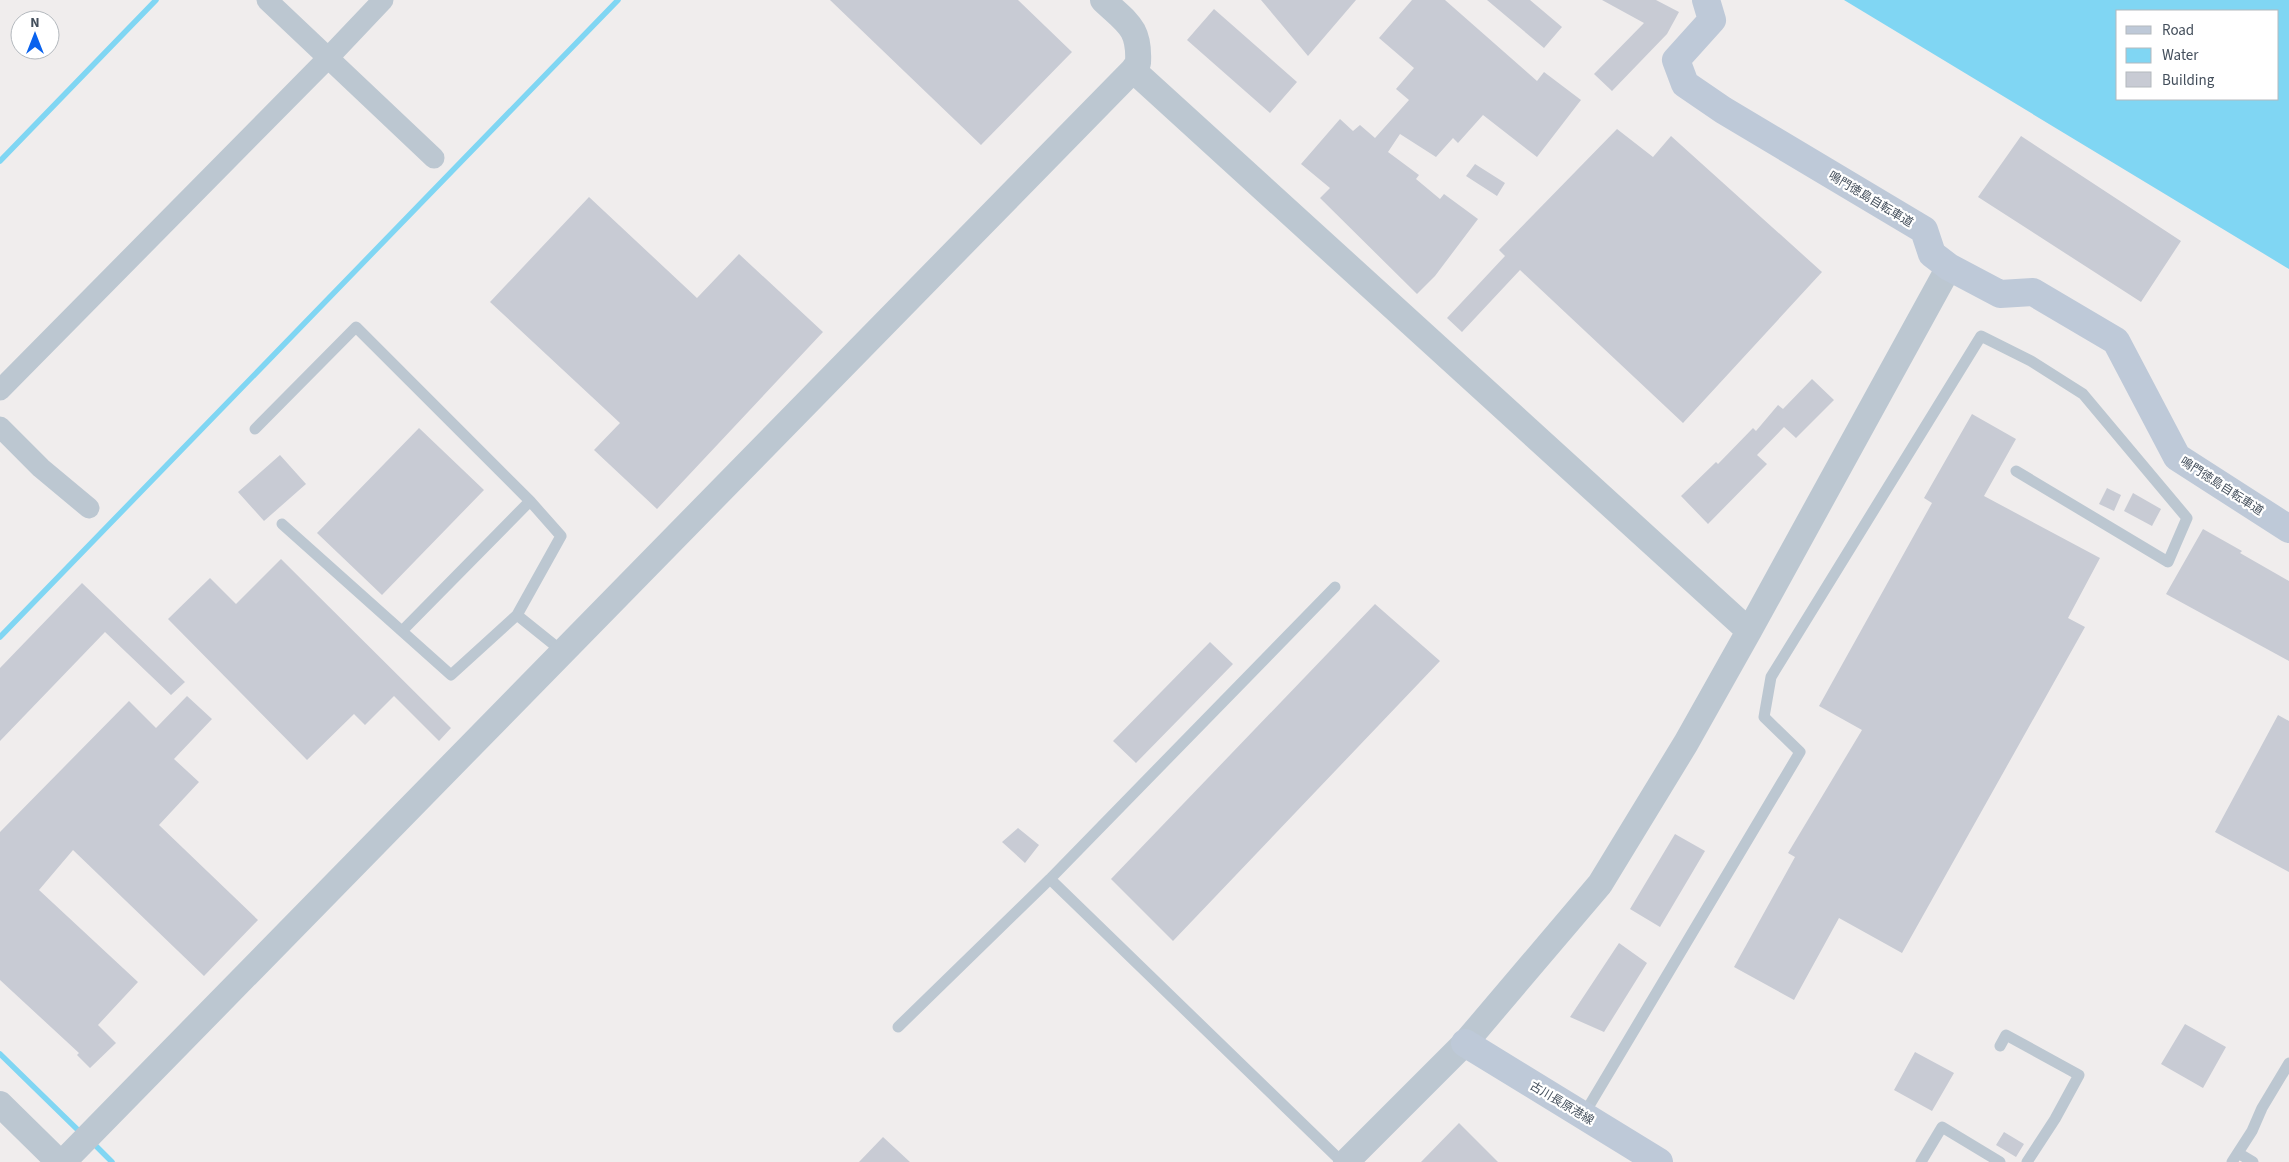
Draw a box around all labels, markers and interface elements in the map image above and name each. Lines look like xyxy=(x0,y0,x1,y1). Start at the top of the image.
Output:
north arrow xyxy=(10,10,60,60)
legend xyxy=(2116,10,2279,100)
text: N xyxy=(30,13,40,33)
text: Road xyxy=(2162,20,2194,41)
text: Water xyxy=(2162,45,2199,66)
text: Building xyxy=(2162,70,2215,91)
street label: 鳴門徳島自転車道 xyxy=(1825,167,1916,231)
street label: 鳴門徳島自転車道 xyxy=(2177,453,2267,520)
street label: 古川長原港線 xyxy=(1526,1078,1597,1129)

